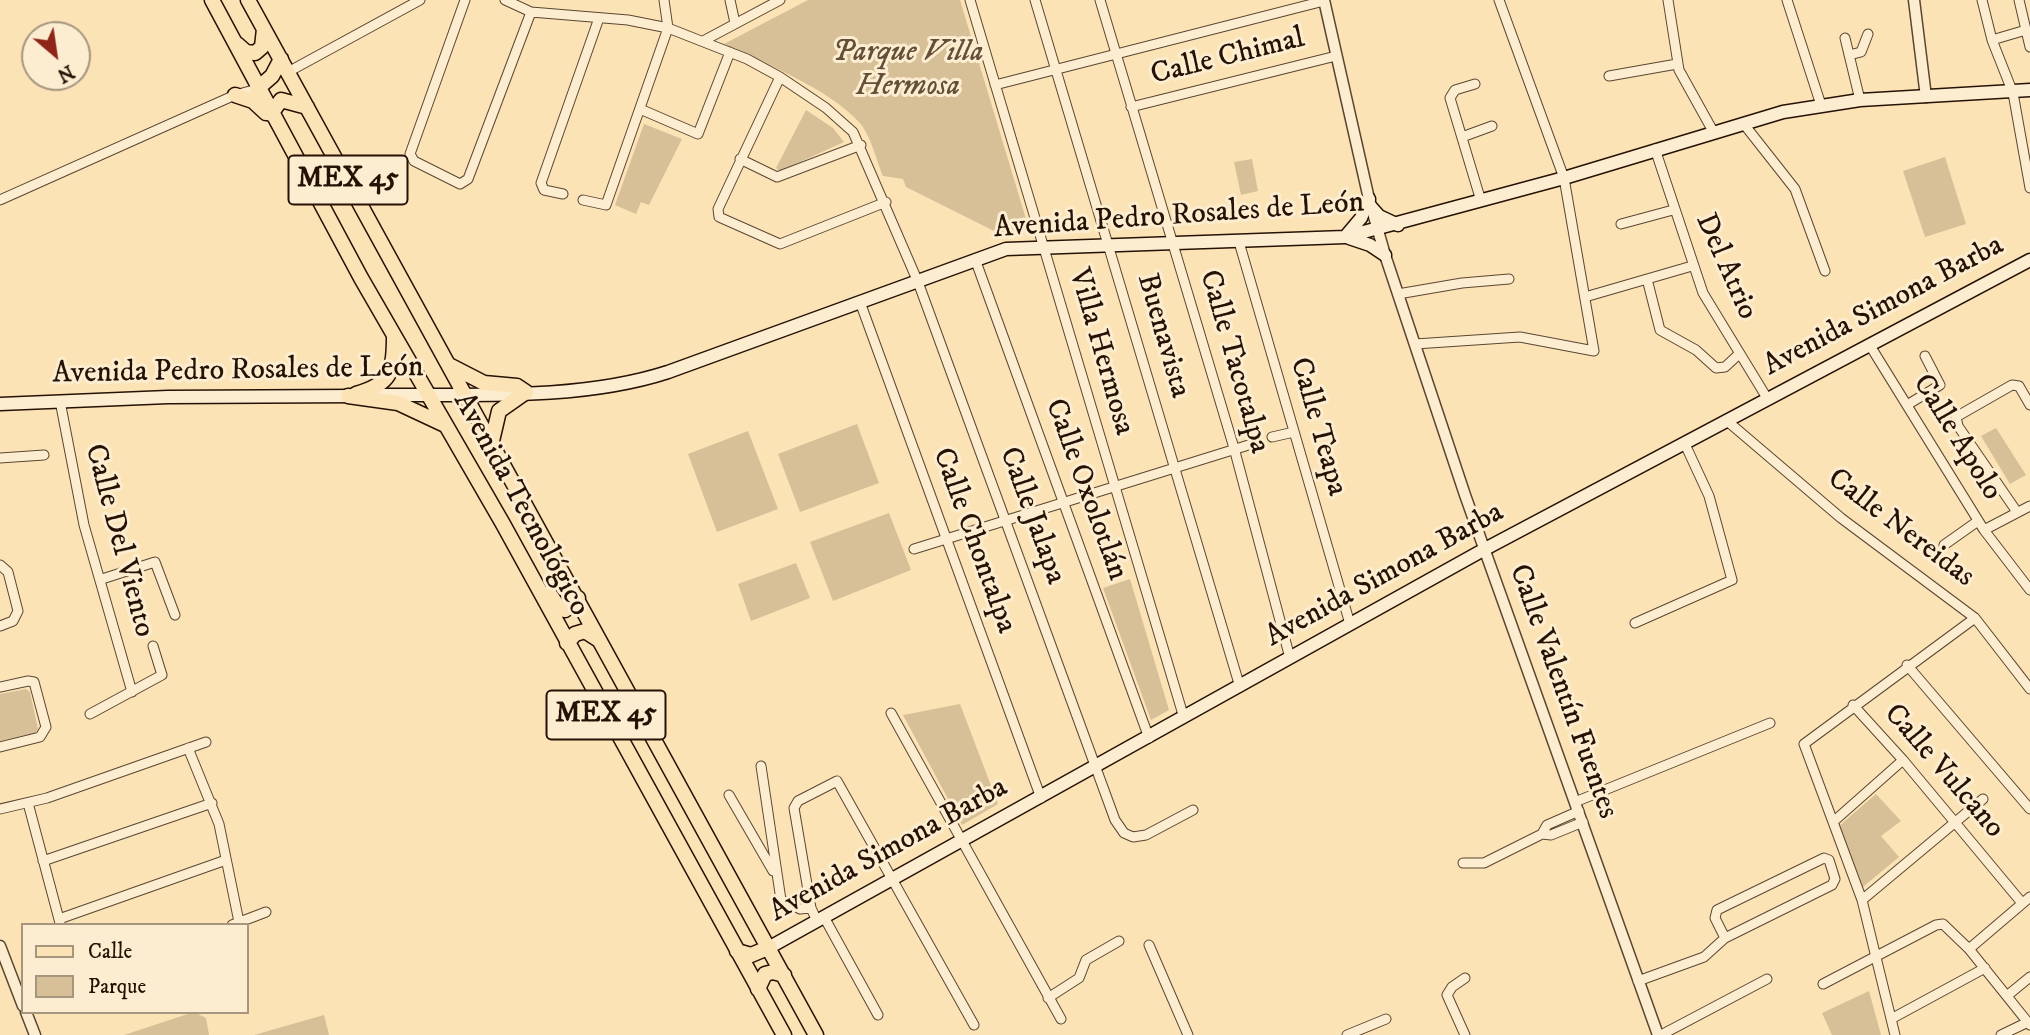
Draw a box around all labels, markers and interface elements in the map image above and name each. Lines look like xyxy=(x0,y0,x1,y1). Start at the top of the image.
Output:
north arrow xyxy=(21,21,91,91)
street label: Calle Chimal xyxy=(1147,22,1309,94)
park label: Parque Villa Hermosa xyxy=(833,36,983,106)
text: N xyxy=(53,59,78,87)
road number: MEX 45 xyxy=(288,156,408,204)
street label: Avenida Pedro Rosales de León xyxy=(993,186,1365,248)
street label: Del Atrio xyxy=(1686,208,1764,326)
street label: Avenida Simona Barba xyxy=(1758,229,2010,385)
street label: Villa Hermosa xyxy=(1059,264,1141,440)
street label: Calle Tacotalpa xyxy=(1190,266,1276,458)
street label: Buenavista xyxy=(1127,270,1197,402)
street label: Avenida Pedro Rosales de León xyxy=(52,351,424,393)
street label: Calle Teapa xyxy=(1280,354,1354,500)
street label: Calle Apolo xyxy=(1903,368,2009,508)
street label: Avenida Tecnológico xyxy=(444,387,596,623)
street label: Calle Oxolotlán xyxy=(1036,394,1134,586)
street label: Calle Del Viento xyxy=(75,441,161,641)
street label: Calle Jalapa xyxy=(990,443,1072,589)
street label: Calle Chontalpa xyxy=(923,444,1023,638)
street label: Calle Nereidas xyxy=(1819,462,1981,596)
street label: Avenida Simona Barba xyxy=(1260,496,1510,656)
street label: Calle Valentín Fuentes xyxy=(1499,560,1625,824)
road number: MEX 45 xyxy=(546,690,666,740)
street label: Calle Vulcano xyxy=(1875,698,2011,846)
street label: Avenida Simona Barba xyxy=(764,771,1014,931)
legend xyxy=(21,923,248,1014)
text: Calle xyxy=(88,939,132,965)
text: Parque xyxy=(88,974,146,1000)

